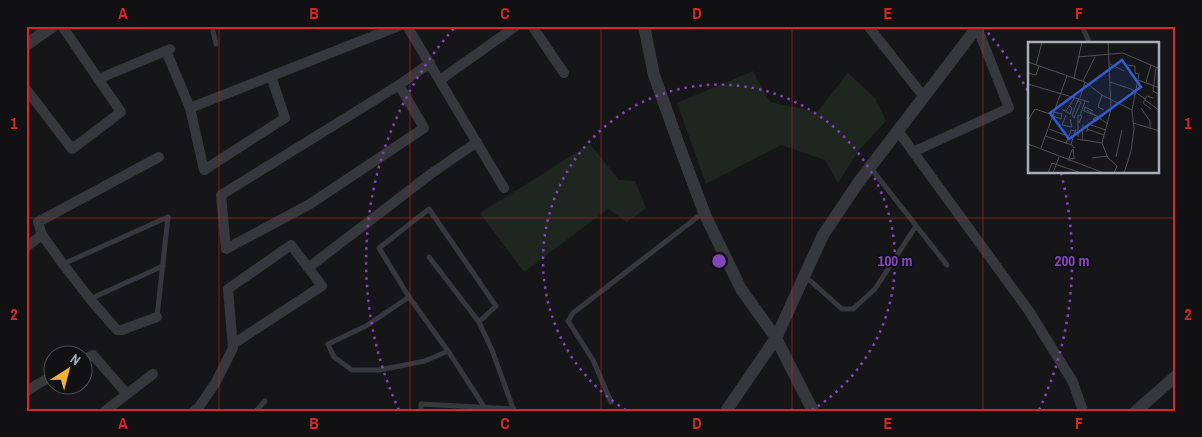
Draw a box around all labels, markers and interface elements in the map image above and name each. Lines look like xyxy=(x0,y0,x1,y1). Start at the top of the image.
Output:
text: A xyxy=(118,2,128,24)
text: B xyxy=(309,2,319,24)
text: C xyxy=(500,2,510,24)
text: D xyxy=(692,2,702,24)
text: E xyxy=(884,2,893,24)
text: F xyxy=(1075,2,1083,24)
inset map xyxy=(1028,42,1160,174)
text: 1 xyxy=(10,112,18,134)
text: 1 xyxy=(1184,112,1192,134)
text: 100 m xyxy=(878,250,912,271)
text: 200 m xyxy=(1055,250,1089,271)
centre of rings xyxy=(710,252,728,270)
text: 2 xyxy=(10,303,18,325)
text: 2 xyxy=(1184,303,1192,325)
north arrow xyxy=(42,344,92,394)
text: N xyxy=(67,350,84,369)
text: A xyxy=(118,412,128,434)
text: B xyxy=(309,412,319,434)
text: C xyxy=(500,412,510,434)
text: D xyxy=(692,412,702,434)
text: E xyxy=(884,412,893,434)
text: F xyxy=(1075,412,1083,434)

